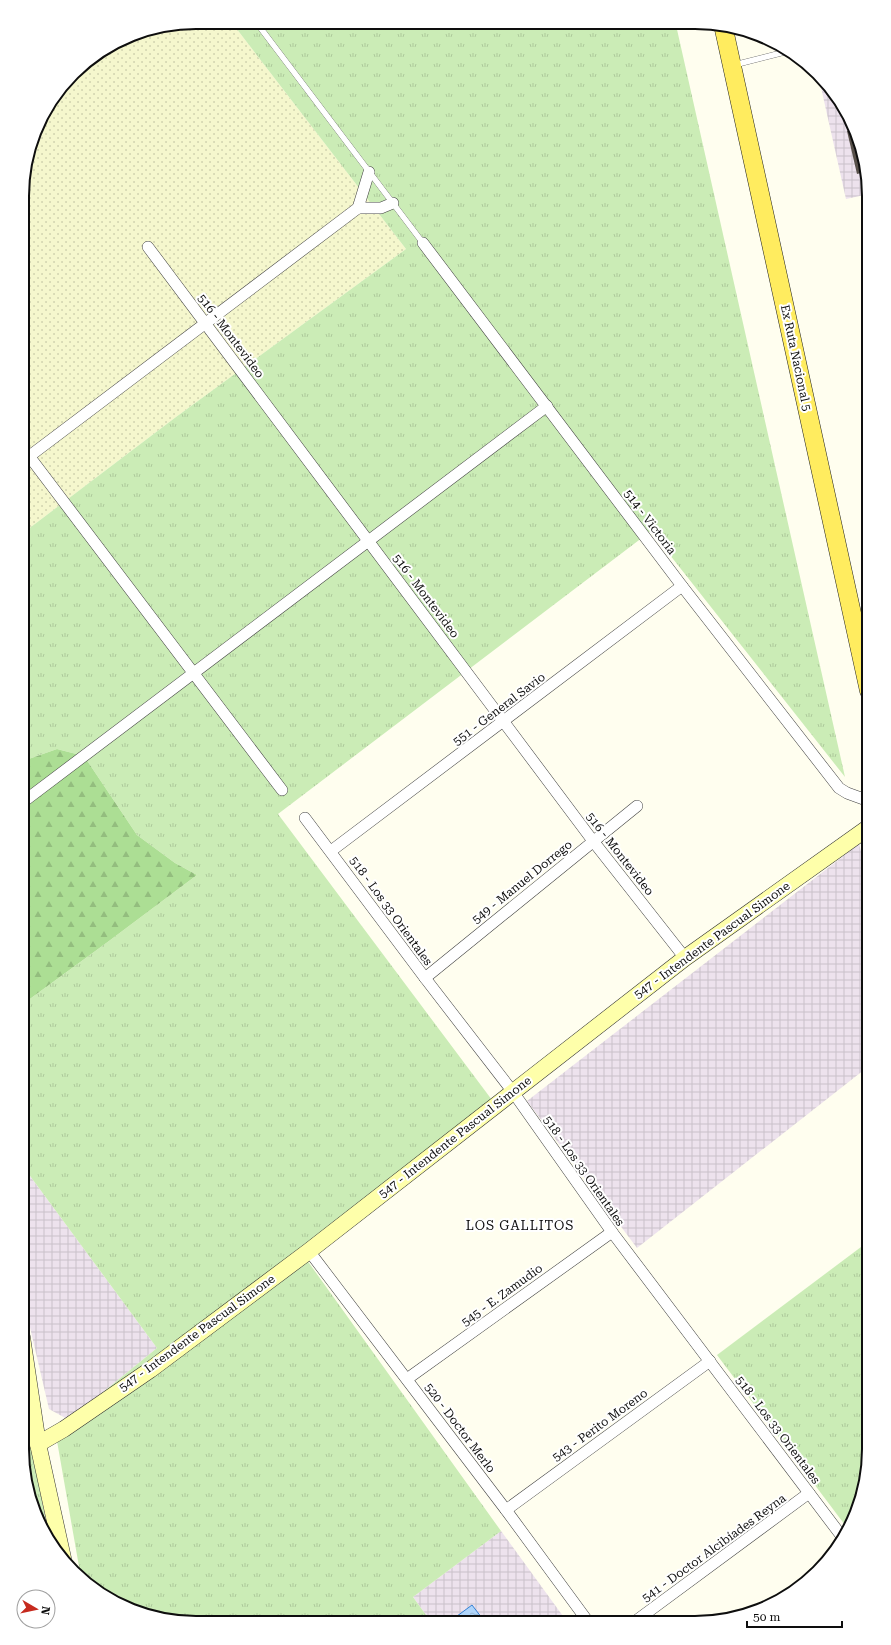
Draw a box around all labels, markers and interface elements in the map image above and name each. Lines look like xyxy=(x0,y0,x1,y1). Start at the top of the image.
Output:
street label: 516 - Montevideo xyxy=(195,291,267,381)
street label: Ex Ruta Nacional 5 xyxy=(778,303,814,413)
street label: 514 - Victoria xyxy=(621,487,679,558)
street label: 516 - Montevideo xyxy=(390,551,462,641)
street label: 551 - General Savio xyxy=(450,670,548,748)
street label: 516 - Montevideo xyxy=(583,810,657,898)
street label: 549 - Manuel Dorrego xyxy=(469,837,575,927)
street label: 518 - Los 33 Orientales xyxy=(347,854,435,968)
street label: 547 - Intendente Pascual Simone xyxy=(631,878,793,1001)
street label: 547 - Intendente Pascual Simone xyxy=(376,1073,534,1201)
street label: 518 - Los 33 Orientales xyxy=(541,1113,628,1229)
district label: LOS GALLITOS xyxy=(466,1218,574,1233)
street label: 545 - E. Zamudio xyxy=(459,1261,545,1329)
street label: 547 - Intendente Pascual Simone xyxy=(116,1271,278,1394)
street label: 518 - Los 33 Orientales xyxy=(733,1373,823,1487)
street label: 520 - Doctor Merlo xyxy=(422,1380,498,1476)
street label: 543 - Perito Moreno xyxy=(550,1386,650,1464)
street label: 541 - Doctor Alcibíades Reyna xyxy=(639,1491,789,1605)
north arrow xyxy=(16,1589,56,1629)
scale bar xyxy=(747,1603,842,1629)
text: N xyxy=(38,1605,52,1616)
text: 50 m xyxy=(753,1610,780,1624)

